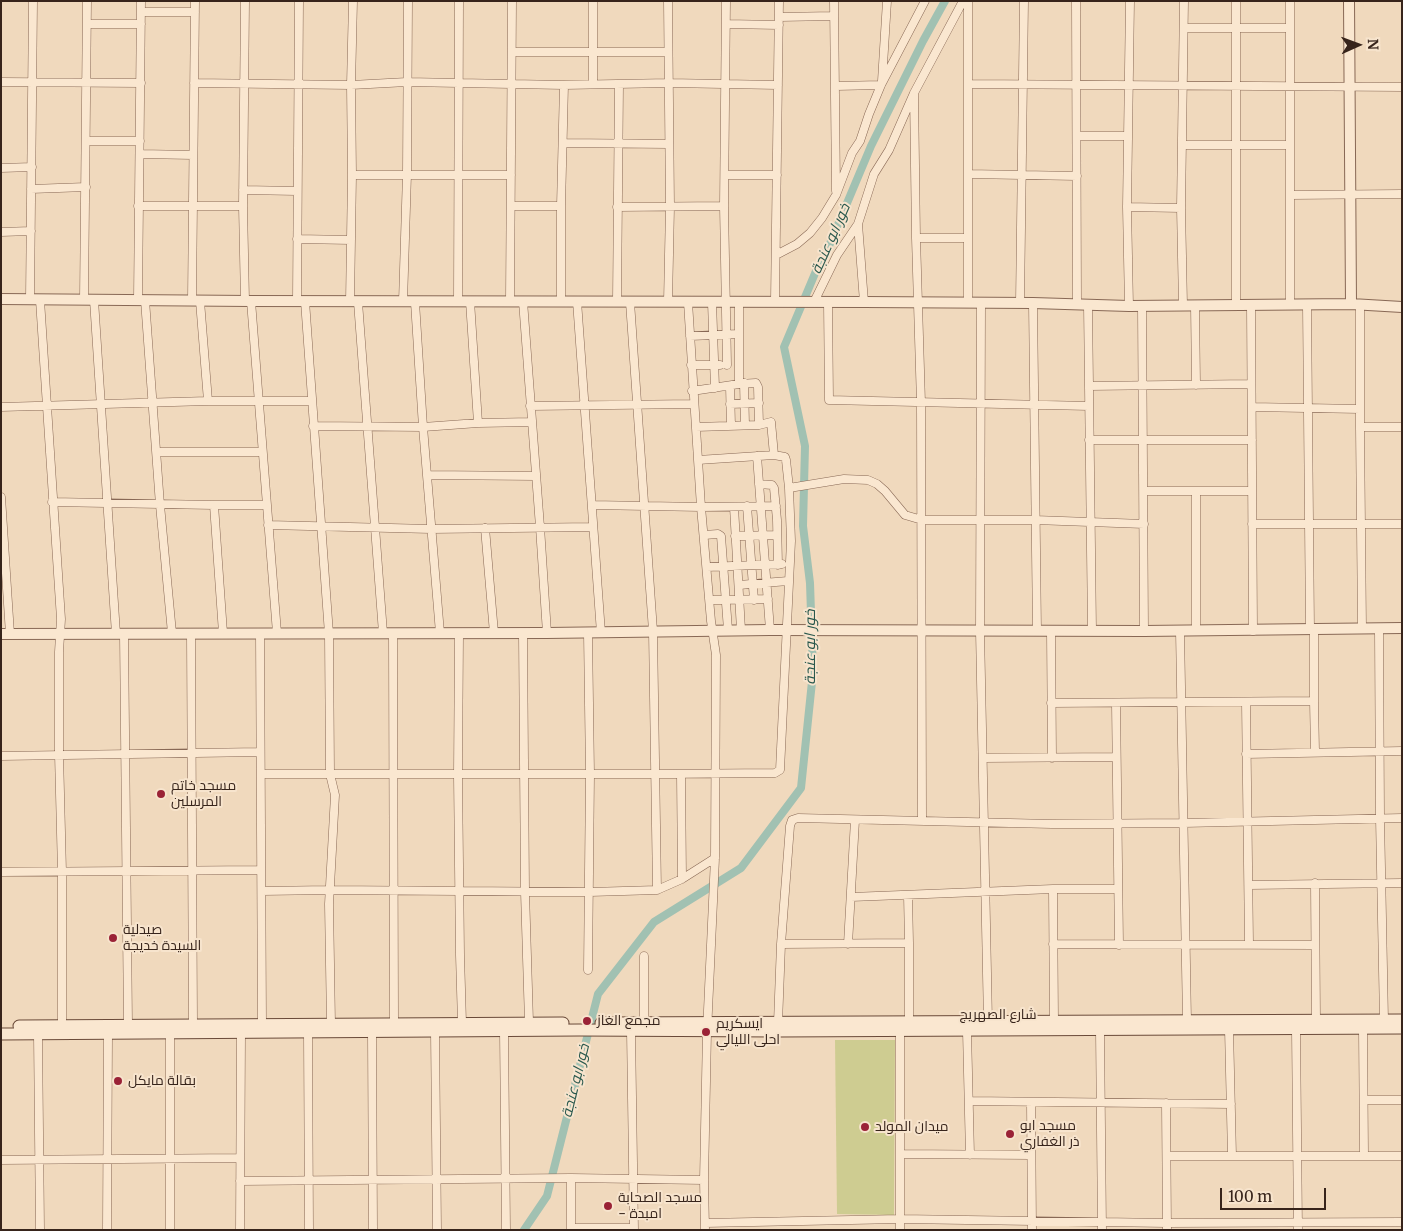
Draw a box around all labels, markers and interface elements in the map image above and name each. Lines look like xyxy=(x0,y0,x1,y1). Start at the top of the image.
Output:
north arrow xyxy=(1333,20,1383,70)
text: N xyxy=(1364,39,1382,50)
water label: خور ابو عنجة xyxy=(807,201,855,277)
water label: خور ابو عنجة xyxy=(802,609,820,685)
place label: مسجد خاتم المرسلين xyxy=(171,778,236,810)
marker: مسجد خاتم المرسلين xyxy=(155,788,167,800)
place label: صيدلية السيدة خديجة xyxy=(123,922,201,954)
marker: صيدلية السيدة خديجة xyxy=(107,932,119,944)
street label: شارع الصهريج xyxy=(959,1007,1037,1023)
place label: مجمع الغاز xyxy=(597,1013,660,1029)
marker: مجمع الغاز xyxy=(581,1015,593,1027)
place label: ايسكريم احلى الليالي xyxy=(716,1016,780,1048)
marker: ايسكريم احلى الليالي xyxy=(700,1026,712,1038)
water label: خور ابو عنجة xyxy=(558,1042,594,1120)
place label: بقالة مايكل xyxy=(128,1073,196,1089)
marker: بقالة مايكل xyxy=(112,1075,124,1087)
place label: مسجد ابو ذر الغفاري xyxy=(1020,1118,1080,1150)
place label: ميدان المولد xyxy=(875,1119,948,1135)
marker: ميدان المولد xyxy=(859,1121,871,1133)
marker: مسجد ابو ذر الغفاري xyxy=(1004,1128,1016,1140)
scale bar xyxy=(1223,1178,1329,1210)
text: 100 m xyxy=(1228,1187,1272,1206)
place label: مسجد الصحابة - امبدة xyxy=(618,1190,702,1222)
marker: مسجد الصحابة - امبدة xyxy=(602,1200,614,1212)

